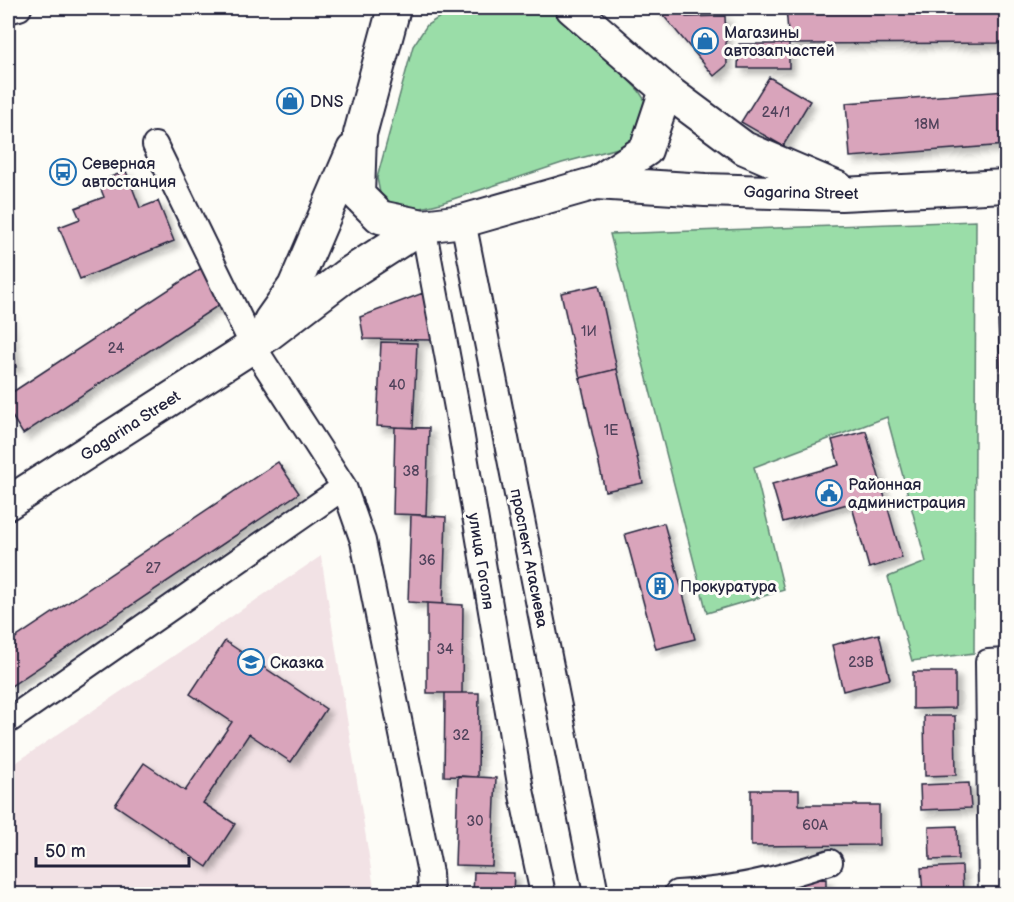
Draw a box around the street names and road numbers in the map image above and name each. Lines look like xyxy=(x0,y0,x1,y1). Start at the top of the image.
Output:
street label: Gagarina Street xyxy=(743,183,859,204)
street label: Gagarina Street xyxy=(77,387,184,466)
street label: проспект Агасиева xyxy=(506,487,551,630)
street label: улица Гоголя xyxy=(463,511,498,611)

